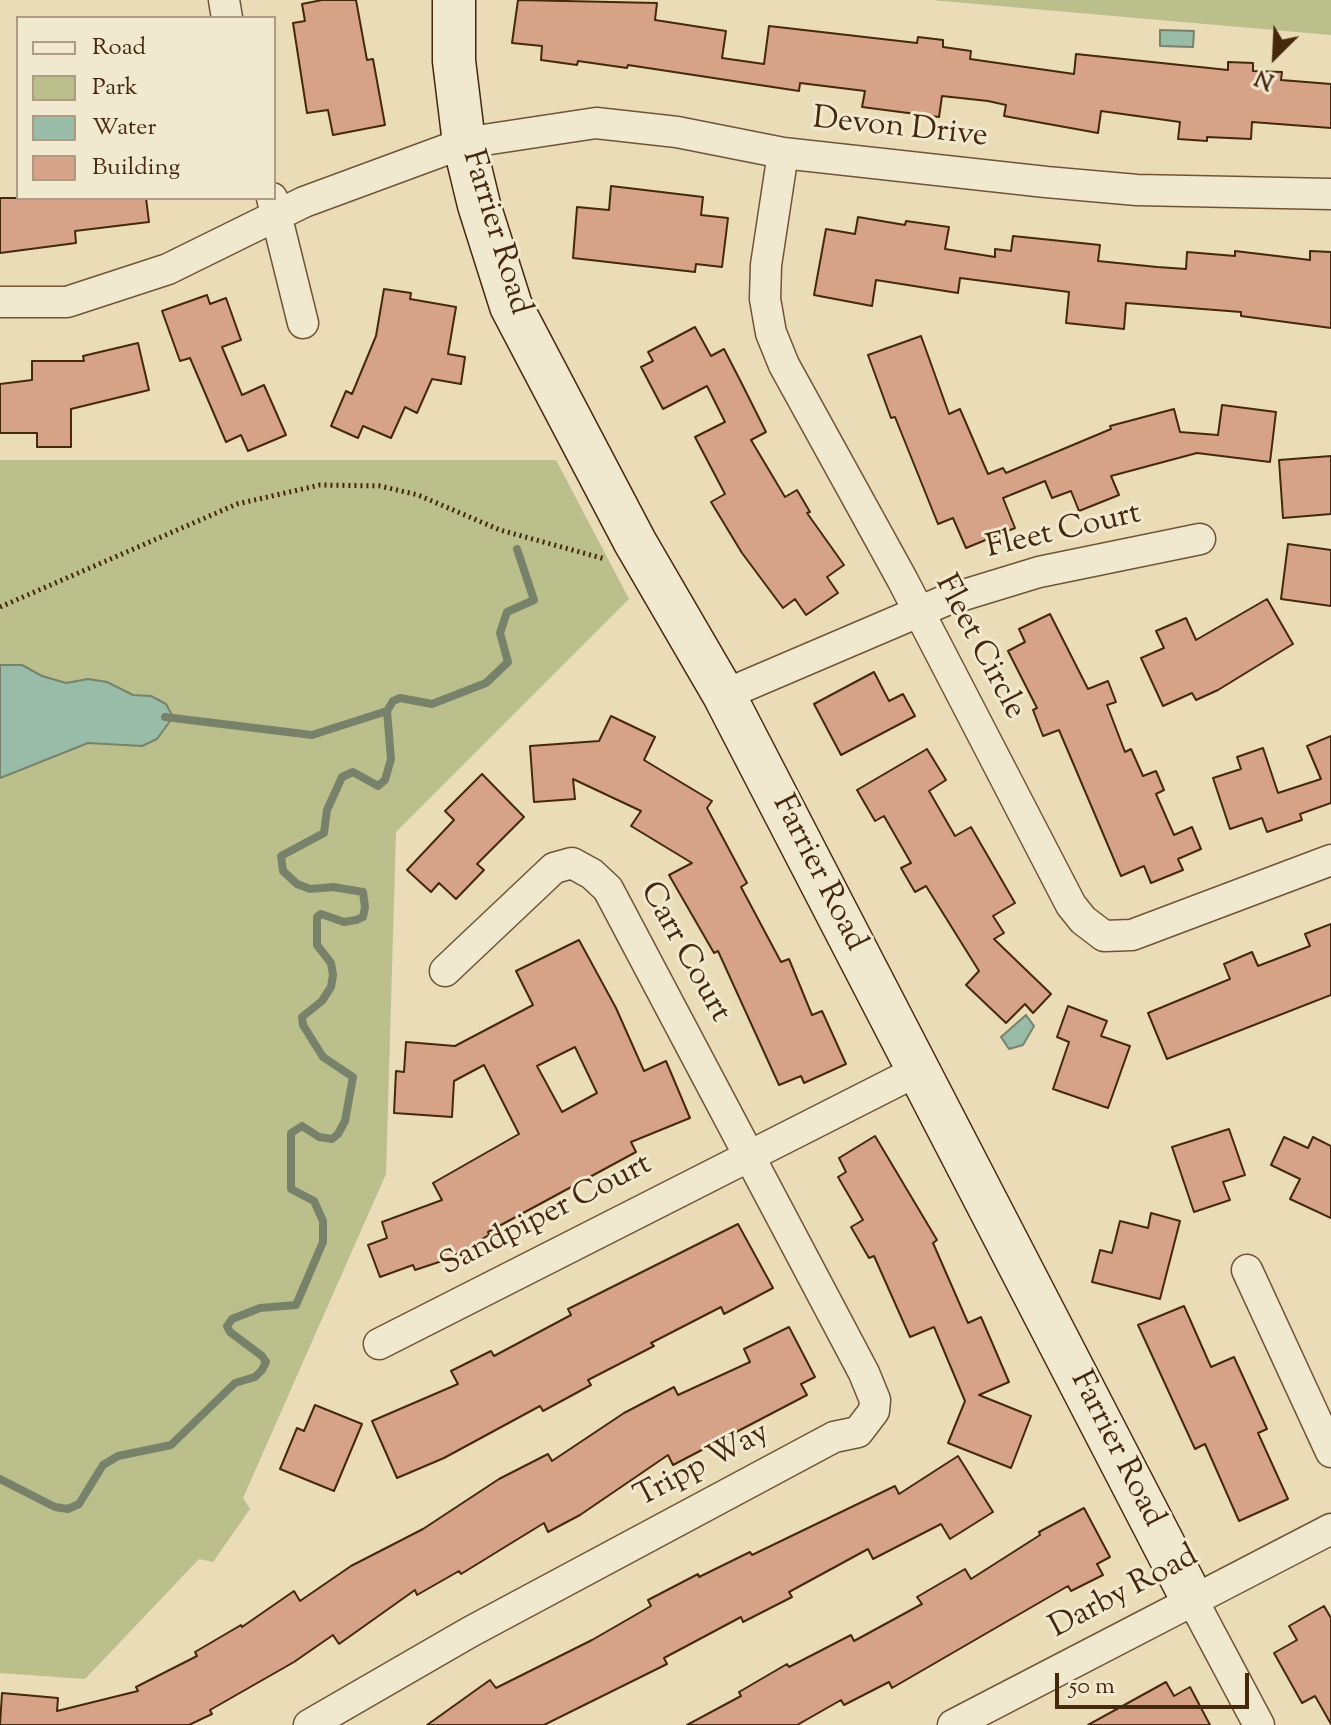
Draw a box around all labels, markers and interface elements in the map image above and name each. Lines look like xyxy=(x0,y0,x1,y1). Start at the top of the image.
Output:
legend xyxy=(16,16,276,200)
north arrow xyxy=(1235,16,1315,96)
text: Road xyxy=(92,31,146,65)
text: N xyxy=(1251,60,1280,96)
text: Park xyxy=(92,71,138,105)
street label: Devon Drive xyxy=(811,102,989,158)
text: Water xyxy=(92,111,156,145)
street label: Farrier Road xyxy=(451,146,537,320)
text: Building xyxy=(92,151,180,185)
street label: Fleet Court xyxy=(983,497,1145,569)
street label: Fleet Circle xyxy=(924,569,1032,727)
street label: Farrier Road xyxy=(761,789,873,959)
street label: Carr Court xyxy=(629,876,737,1030)
street label: Sandpiper Court xyxy=(435,1147,659,1287)
street label: Farrier Road xyxy=(1059,1365,1171,1535)
street label: Tripp Way xyxy=(629,1416,777,1518)
street label: Darby Road xyxy=(1044,1539,1206,1649)
scale bar xyxy=(1059,1657,1253,1707)
text: 50 m xyxy=(1069,1670,1115,1704)

